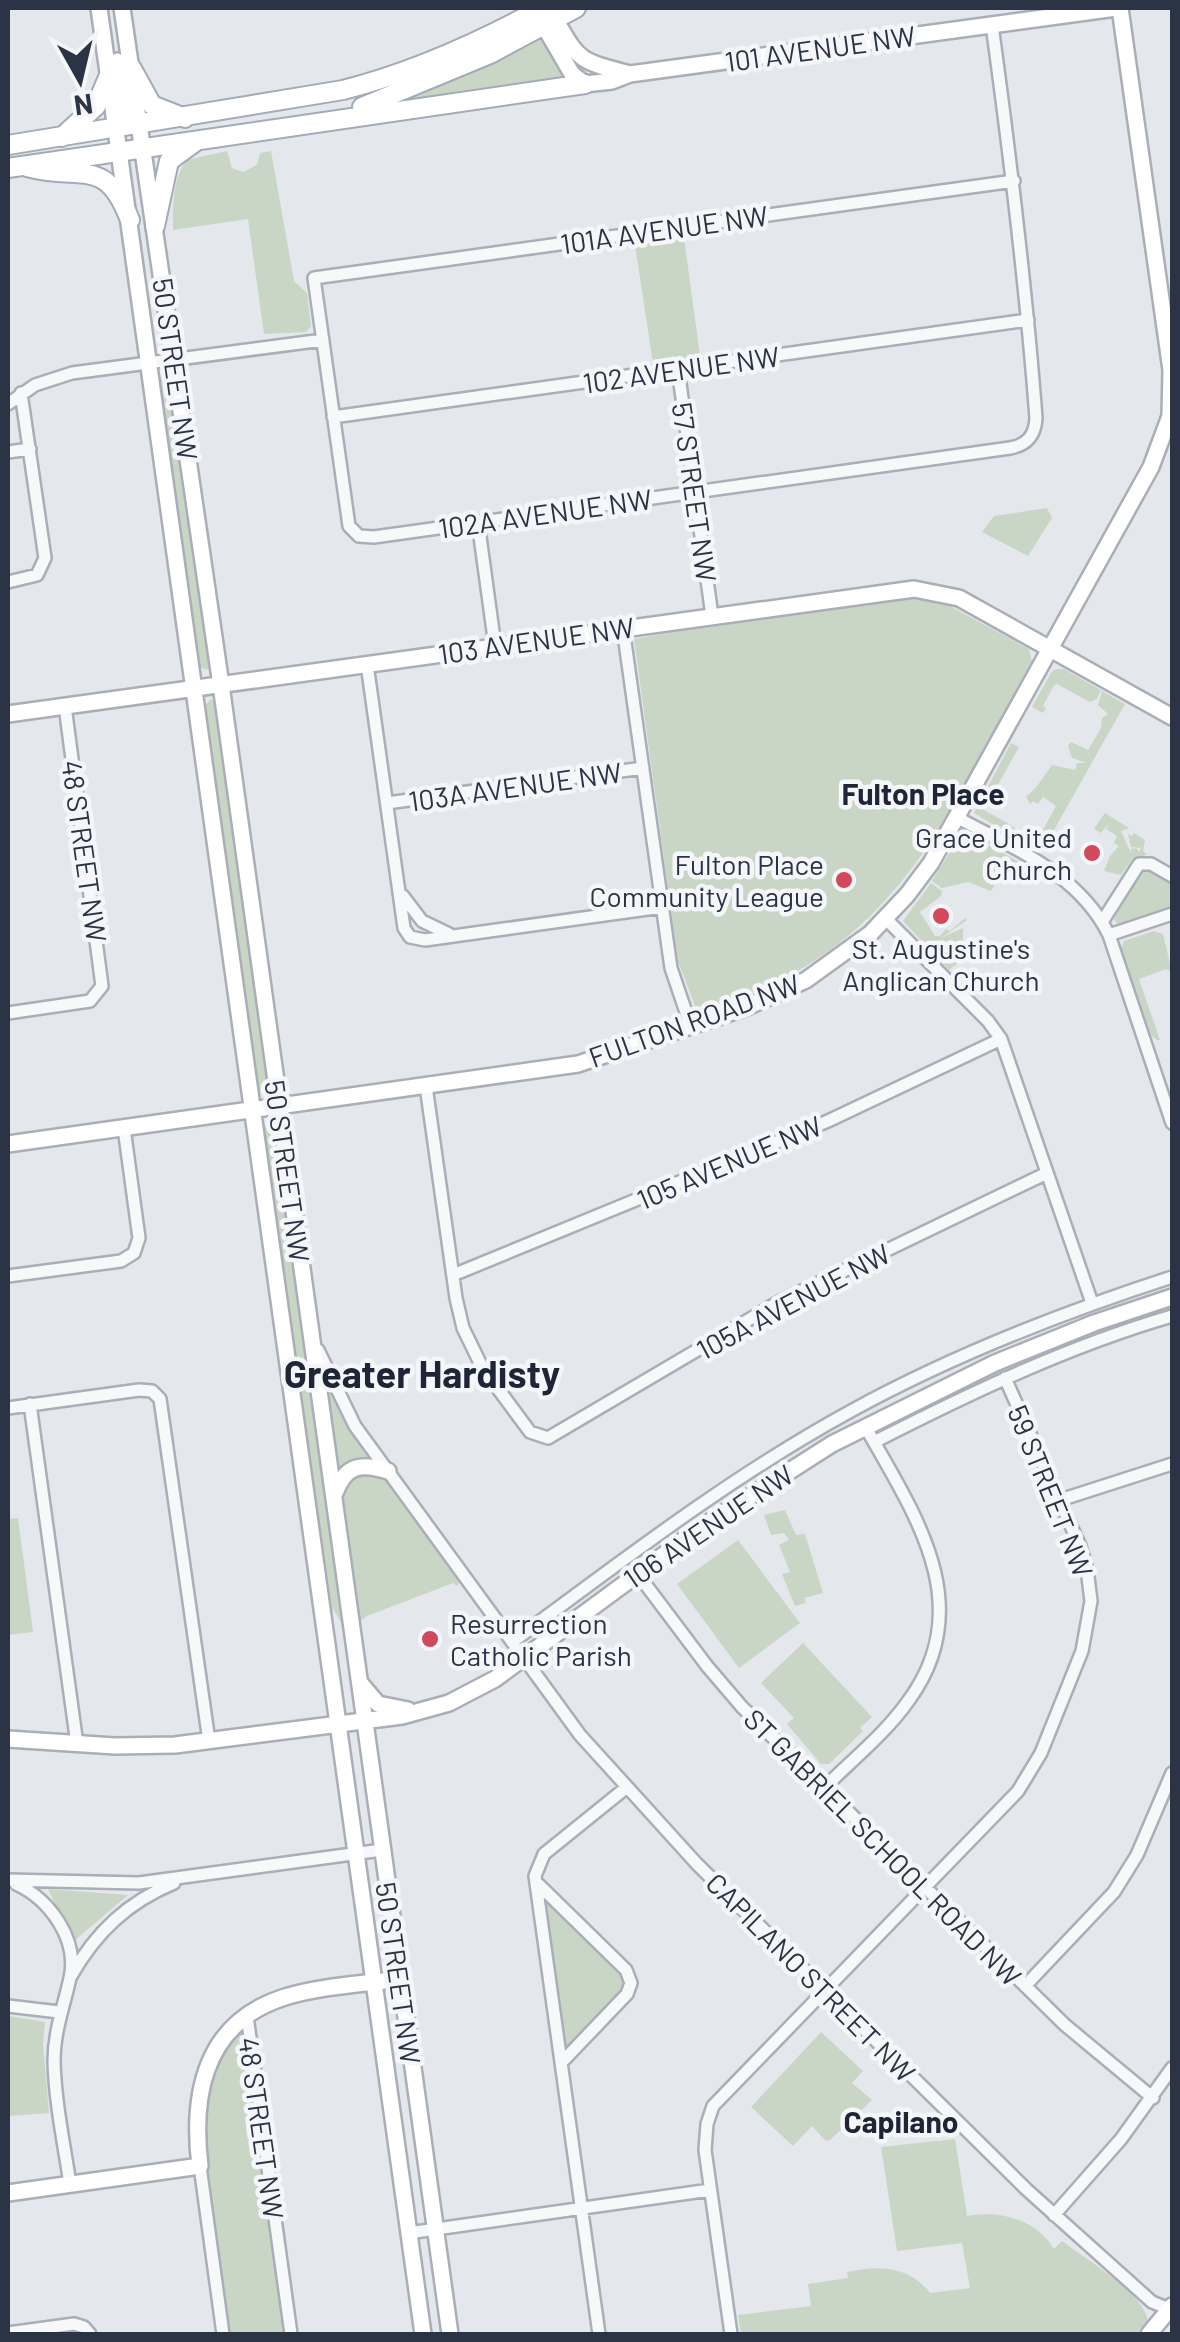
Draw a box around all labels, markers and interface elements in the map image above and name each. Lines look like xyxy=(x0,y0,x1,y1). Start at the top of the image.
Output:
street label: 101 AVENUE NW xyxy=(723,18,917,78)
north arrow xyxy=(30,30,130,130)
text: N xyxy=(72,88,95,124)
street label: 101A AVENUE NW xyxy=(558,198,770,260)
street label: 50 STREET NW xyxy=(146,276,206,462)
street label: 102 AVENUE NW xyxy=(581,338,781,400)
street label: 57 STREET NW xyxy=(666,400,724,584)
street label: 102A AVENUE NW xyxy=(436,481,654,545)
street label: 103 AVENUE NW xyxy=(436,609,636,671)
street label: 103A AVENUE NW xyxy=(406,754,624,818)
street label: 48 STREET NW xyxy=(55,758,115,944)
district label: Fulton Place xyxy=(841,775,1005,811)
place label: Grace United Church xyxy=(915,820,1072,886)
marker: Grace United Church xyxy=(1081,842,1103,864)
place label: Fulton Place Community League xyxy=(590,847,824,913)
marker: Fulton Place Community League xyxy=(833,869,855,891)
marker: St. Augustine's Anglican Church xyxy=(930,905,952,927)
place label: St. Augustine's Anglican Church xyxy=(842,931,1040,997)
street label: FULTON ROAD NW xyxy=(584,966,804,1074)
street label: 50 STREET NW xyxy=(258,1078,318,1264)
street label: 105 AVENUE NW xyxy=(631,1108,827,1216)
street label: 105A AVENUE NW xyxy=(690,1236,896,1366)
district label: Greater Hardisty xyxy=(284,1350,560,1396)
street label: 59 STREET NW xyxy=(1001,1400,1101,1582)
street label: 106 AVENUE NW xyxy=(617,1457,799,1595)
place label: Resurrection Catholic Parish xyxy=(450,1606,632,1672)
marker: Resurrection Catholic Parish xyxy=(419,1628,441,1650)
street label: ST GABRIEL SCHOOL ROAD NW xyxy=(737,1701,1029,1993)
street label: CAPILANO STREET NW xyxy=(699,1865,923,2089)
street label: 50 STREET NW xyxy=(369,1880,429,2066)
street label: 48 STREET NW xyxy=(232,2035,292,2221)
district label: Capilano xyxy=(844,2103,958,2139)

